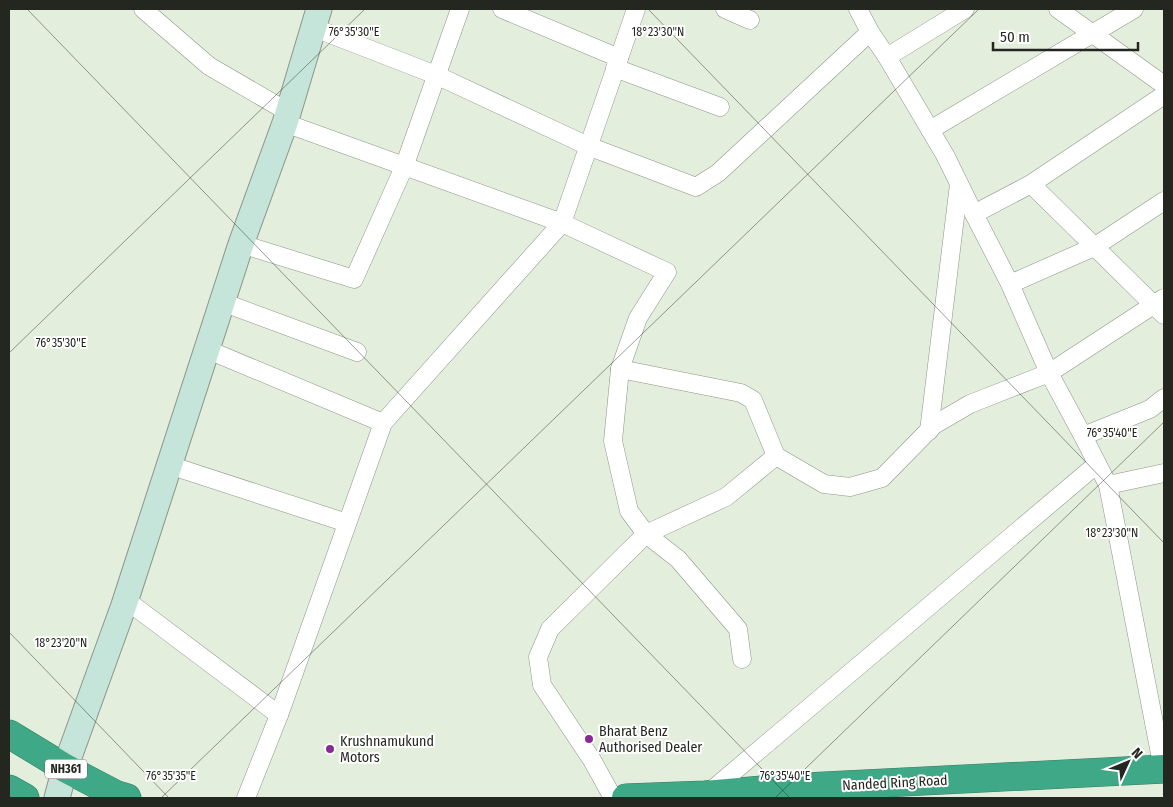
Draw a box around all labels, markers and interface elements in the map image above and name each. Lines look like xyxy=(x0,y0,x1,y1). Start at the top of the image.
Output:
scale bar xyxy=(993,20,1138,52)
text: 76°35'30"E xyxy=(329,25,380,39)
text: 18°23'30"N xyxy=(632,25,684,39)
text: 50 m xyxy=(1000,28,1030,46)
text: 76°35'30"E xyxy=(36,336,87,350)
text: 76°35'40"E xyxy=(1087,426,1138,440)
text: 18°23'30"N xyxy=(1086,526,1138,540)
text: 18°23'20"N xyxy=(35,636,87,650)
place label: Bharat Benz Authorised Dealer xyxy=(599,723,702,756)
place label: Krushnamukund Motors xyxy=(340,733,434,766)
marker: Bharat Benz Authorised Dealer xyxy=(583,733,595,745)
north arrow xyxy=(1103,737,1153,787)
marker: Krushnamukund Motors xyxy=(324,743,336,755)
text: N xyxy=(1128,744,1146,762)
road number: NH361 xyxy=(45,760,87,779)
text: 76°35'35"E xyxy=(146,769,196,783)
text: 76°35'40"E xyxy=(760,769,811,783)
street label: Nanded Ring Road xyxy=(842,772,948,794)

